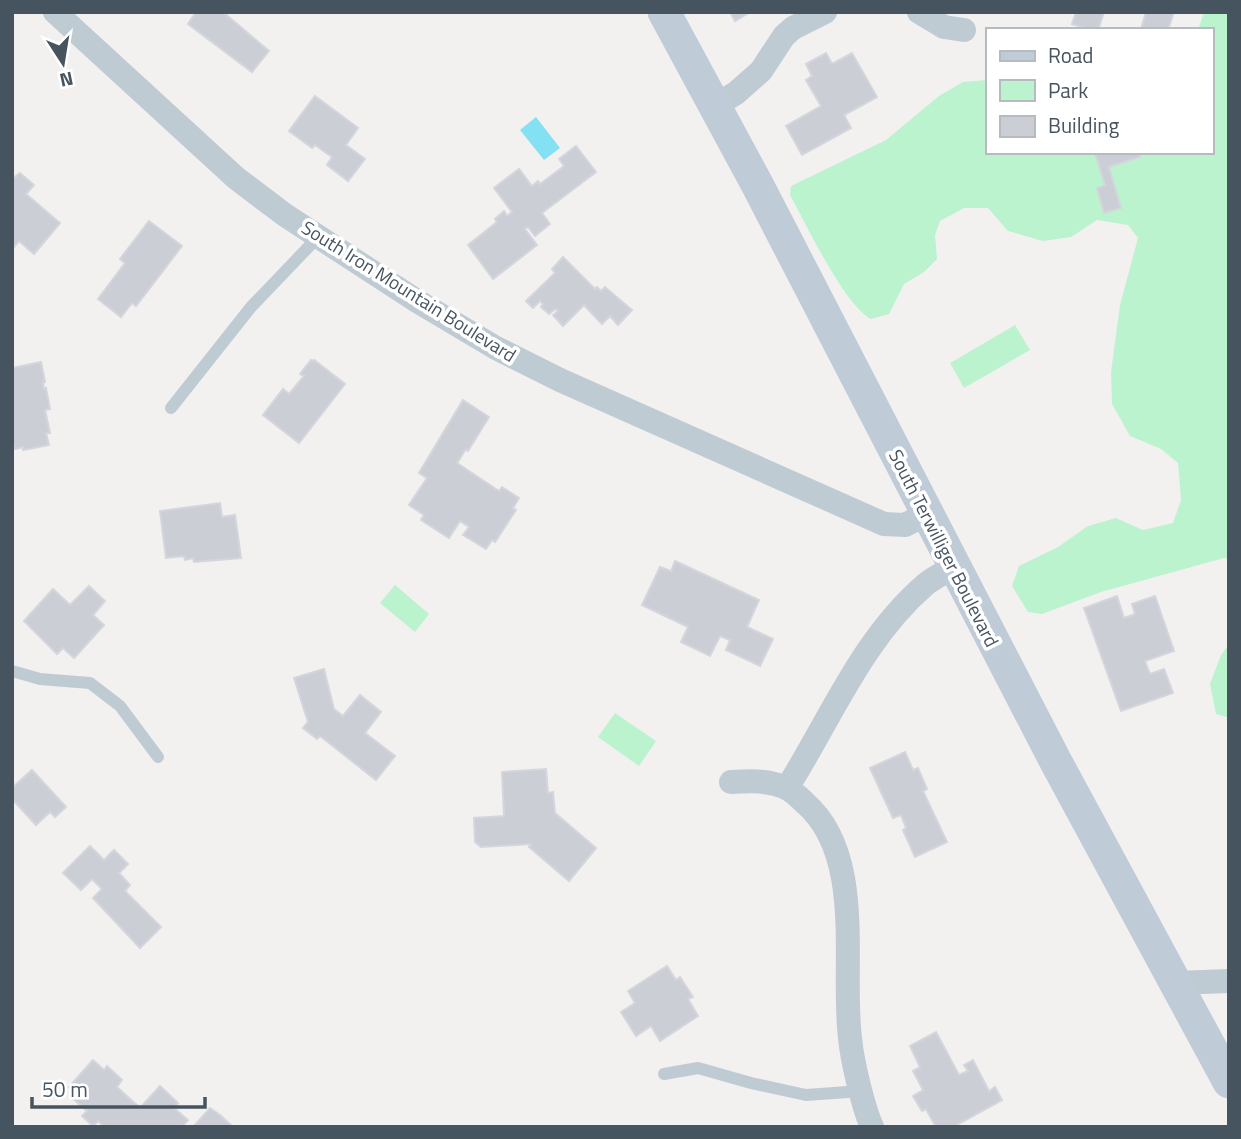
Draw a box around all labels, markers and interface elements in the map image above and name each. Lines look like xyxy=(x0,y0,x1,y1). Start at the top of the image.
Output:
north arrow xyxy=(28,28,98,98)
legend xyxy=(986,28,1213,154)
text: Road xyxy=(1048,39,1093,71)
text: N xyxy=(57,65,76,96)
text: Park xyxy=(1048,74,1088,106)
text: Building xyxy=(1048,109,1120,141)
street label: South Iron Mountain Boulevard xyxy=(296,212,522,369)
street label: South Terwilliger Boulevard xyxy=(882,444,1007,652)
scale bar xyxy=(32,1066,205,1110)
text: 50 m xyxy=(42,1073,88,1105)

